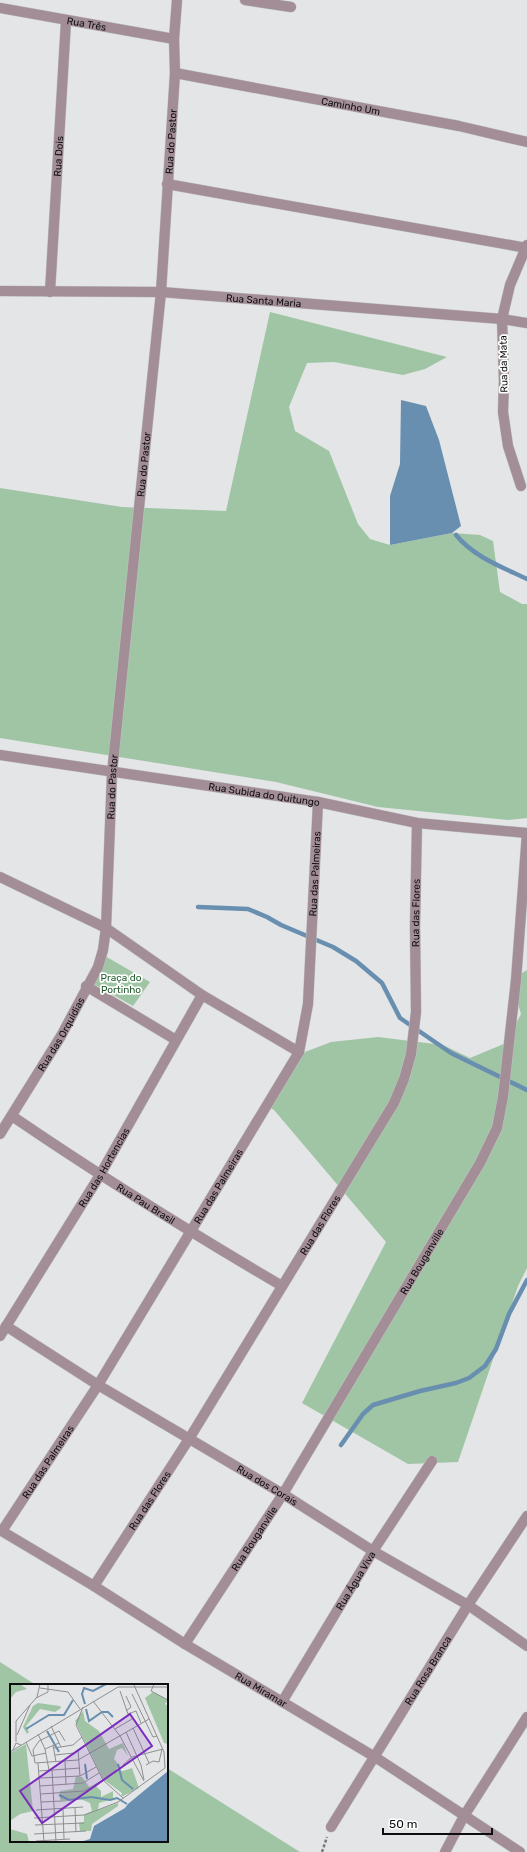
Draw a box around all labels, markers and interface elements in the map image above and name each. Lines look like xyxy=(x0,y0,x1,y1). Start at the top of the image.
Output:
street label: Rua Três xyxy=(66,15,107,34)
street label: Caminho Um xyxy=(320,95,381,118)
street label: Rua do Pastor xyxy=(164,109,180,175)
street label: Rua Dois xyxy=(52,136,66,177)
street label: Rua Santa Maria xyxy=(225,292,302,310)
street label: Rua da Mata xyxy=(498,335,510,393)
street label: Rua do Pastor xyxy=(135,431,154,497)
street label: Rua do Pastor xyxy=(105,754,121,820)
street label: Rua Subida do Quitungo xyxy=(208,781,321,809)
street label: Rua das Palmeiras xyxy=(307,831,324,917)
street label: Rua das Flores xyxy=(410,879,423,947)
park label: Praça do Portinho xyxy=(101,972,142,996)
street label: Rua das Orquidias xyxy=(36,995,88,1074)
street label: Rua das Hortencias xyxy=(76,1126,133,1210)
street label: Rua das Palmeiras xyxy=(192,1147,246,1226)
street label: Rua Pau Brasil xyxy=(114,1181,177,1227)
street label: Rua das Flores xyxy=(298,1193,343,1257)
street label: Rua Bouganville xyxy=(398,1226,447,1297)
street label: Rua das Palmeiras xyxy=(20,1423,77,1501)
street label: Rua dos Corais xyxy=(234,1463,300,1509)
street label: Rua das Flores xyxy=(127,1469,174,1533)
street label: Rua Bouganville xyxy=(229,1504,280,1574)
street label: Rua Água Viva xyxy=(334,1549,378,1612)
street label: Rua Rosa Branca xyxy=(403,1634,454,1708)
street label: Rua Miramar xyxy=(233,1670,289,1710)
inset map xyxy=(10,1684,168,1842)
scale bar xyxy=(383,1810,492,1836)
text: 50 m xyxy=(389,1817,417,1831)

